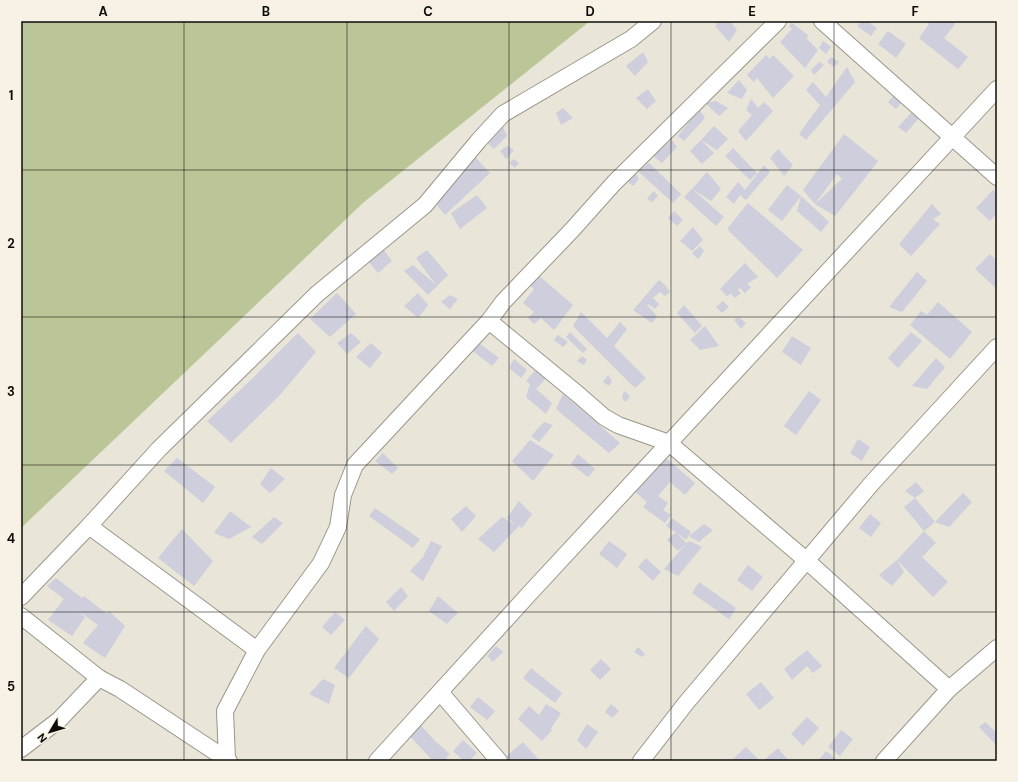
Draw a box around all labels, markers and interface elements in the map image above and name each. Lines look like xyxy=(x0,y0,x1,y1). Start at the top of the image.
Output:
text: A xyxy=(98,3,108,20)
text: B xyxy=(262,3,270,20)
text: C xyxy=(423,3,433,20)
text: D xyxy=(585,3,595,20)
text: E xyxy=(748,3,756,20)
text: F xyxy=(911,3,919,20)
text: 1 xyxy=(9,87,13,104)
text: 2 xyxy=(7,235,15,252)
text: 3 xyxy=(7,383,15,400)
text: 4 xyxy=(7,530,15,547)
text: 5 xyxy=(7,678,15,695)
north arrow xyxy=(30,712,70,752)
text: N xyxy=(34,731,50,746)

